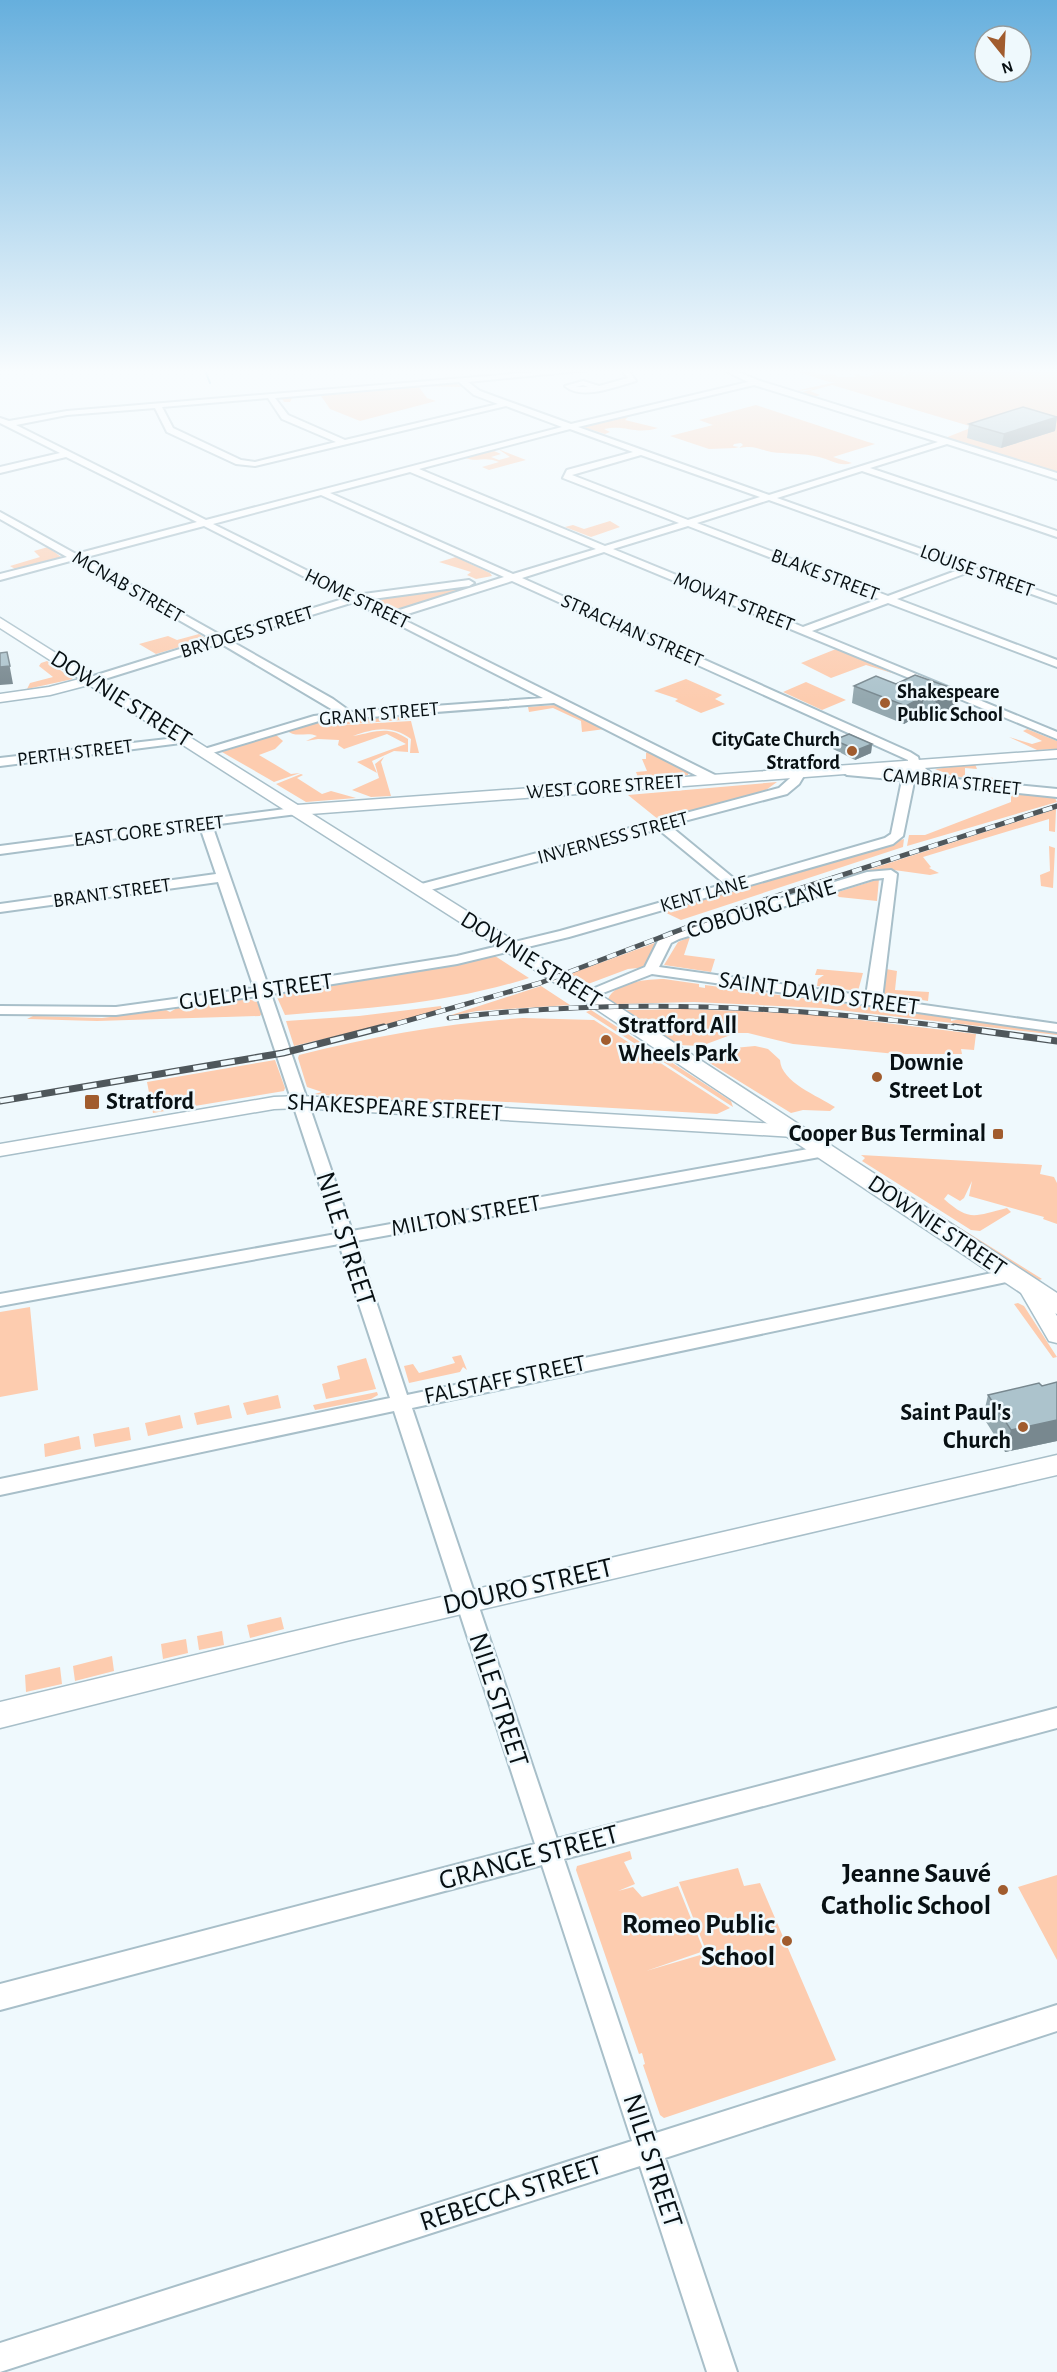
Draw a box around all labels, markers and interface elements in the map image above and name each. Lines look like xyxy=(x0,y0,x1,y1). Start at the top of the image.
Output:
north arrow xyxy=(973,24,1033,84)
text: N xyxy=(1000,58,1015,77)
street label: LOUISE STREET xyxy=(917,541,1037,601)
street label: BLAKE STREET xyxy=(768,545,882,605)
street label: MCNAB STREET xyxy=(69,547,187,627)
street label: HOME STREET xyxy=(301,565,413,633)
street label: MOWAT STREET xyxy=(671,569,797,635)
street label: STRACHAN STREET xyxy=(558,591,706,671)
street label: BRYDGES STREET xyxy=(178,602,316,662)
street label: DOWNIE STREET xyxy=(46,646,196,752)
place label: Shakespeare Public School xyxy=(897,682,1003,725)
marker: Shakespeare Public School xyxy=(878,696,892,710)
street label: GRANT STREET xyxy=(318,699,440,729)
place label: CityGate Church Stratford xyxy=(712,730,840,773)
street label: PERTH STREET xyxy=(16,736,134,770)
marker: CityGate Church Stratford xyxy=(845,744,859,758)
street label: CAMBRIA STREET xyxy=(882,765,1022,799)
street label: WEST GORE STREET xyxy=(526,772,684,802)
street label: INVERNESS STREET xyxy=(535,808,691,868)
street label: EAST GORE STREET xyxy=(73,812,225,850)
street label: KENT LANE xyxy=(658,872,750,916)
street label: BRANT STREET xyxy=(52,875,172,911)
street label: COBOURG LANE xyxy=(684,875,839,943)
street label: DOWNIE STREET xyxy=(456,907,606,1013)
street label: SAINT DAVID STREET xyxy=(717,968,921,1020)
street label: GUELPH STREET xyxy=(178,969,335,1015)
place label: Stratford All Wheels Park xyxy=(618,1014,738,1066)
marker: Stratford All Wheels Park xyxy=(599,1033,613,1047)
place label: Downie Street Lot xyxy=(889,1051,982,1103)
marker: Downie Street Lot xyxy=(870,1070,884,1084)
place label: Stratford xyxy=(106,1090,195,1114)
street label: SHAKESPEARE STREET xyxy=(287,1090,503,1126)
marker: Stratford xyxy=(83,1093,101,1111)
place label: Cooper Bus Terminal xyxy=(789,1122,986,1146)
marker: Cooper Bus Terminal xyxy=(991,1127,1005,1141)
street label: NILE STREET xyxy=(310,1169,380,1310)
street label: DOWNIE STREET xyxy=(864,1171,1011,1281)
street label: MILTON STREET xyxy=(389,1191,543,1241)
street label: FALSTAFF STREET xyxy=(422,1351,588,1409)
place label: Saint Paul's Church xyxy=(900,1401,1011,1453)
marker: Saint Paul's Church xyxy=(1016,1420,1030,1434)
street label: DOURO STREET xyxy=(440,1554,616,1620)
street label: NILE STREET xyxy=(463,1630,533,1771)
street label: GRANGE STREET xyxy=(436,1820,622,1895)
place label: Jeanne Sauvé Catholic School xyxy=(821,1860,991,1920)
marker: Jeanne Sauvé Catholic School xyxy=(996,1883,1010,1897)
place label: Romeo Public School xyxy=(622,1911,775,1971)
marker: Romeo Public School xyxy=(780,1934,794,1948)
street label: NILE STREET xyxy=(617,2091,687,2232)
street label: REBECCA STREET xyxy=(416,2151,606,2237)

